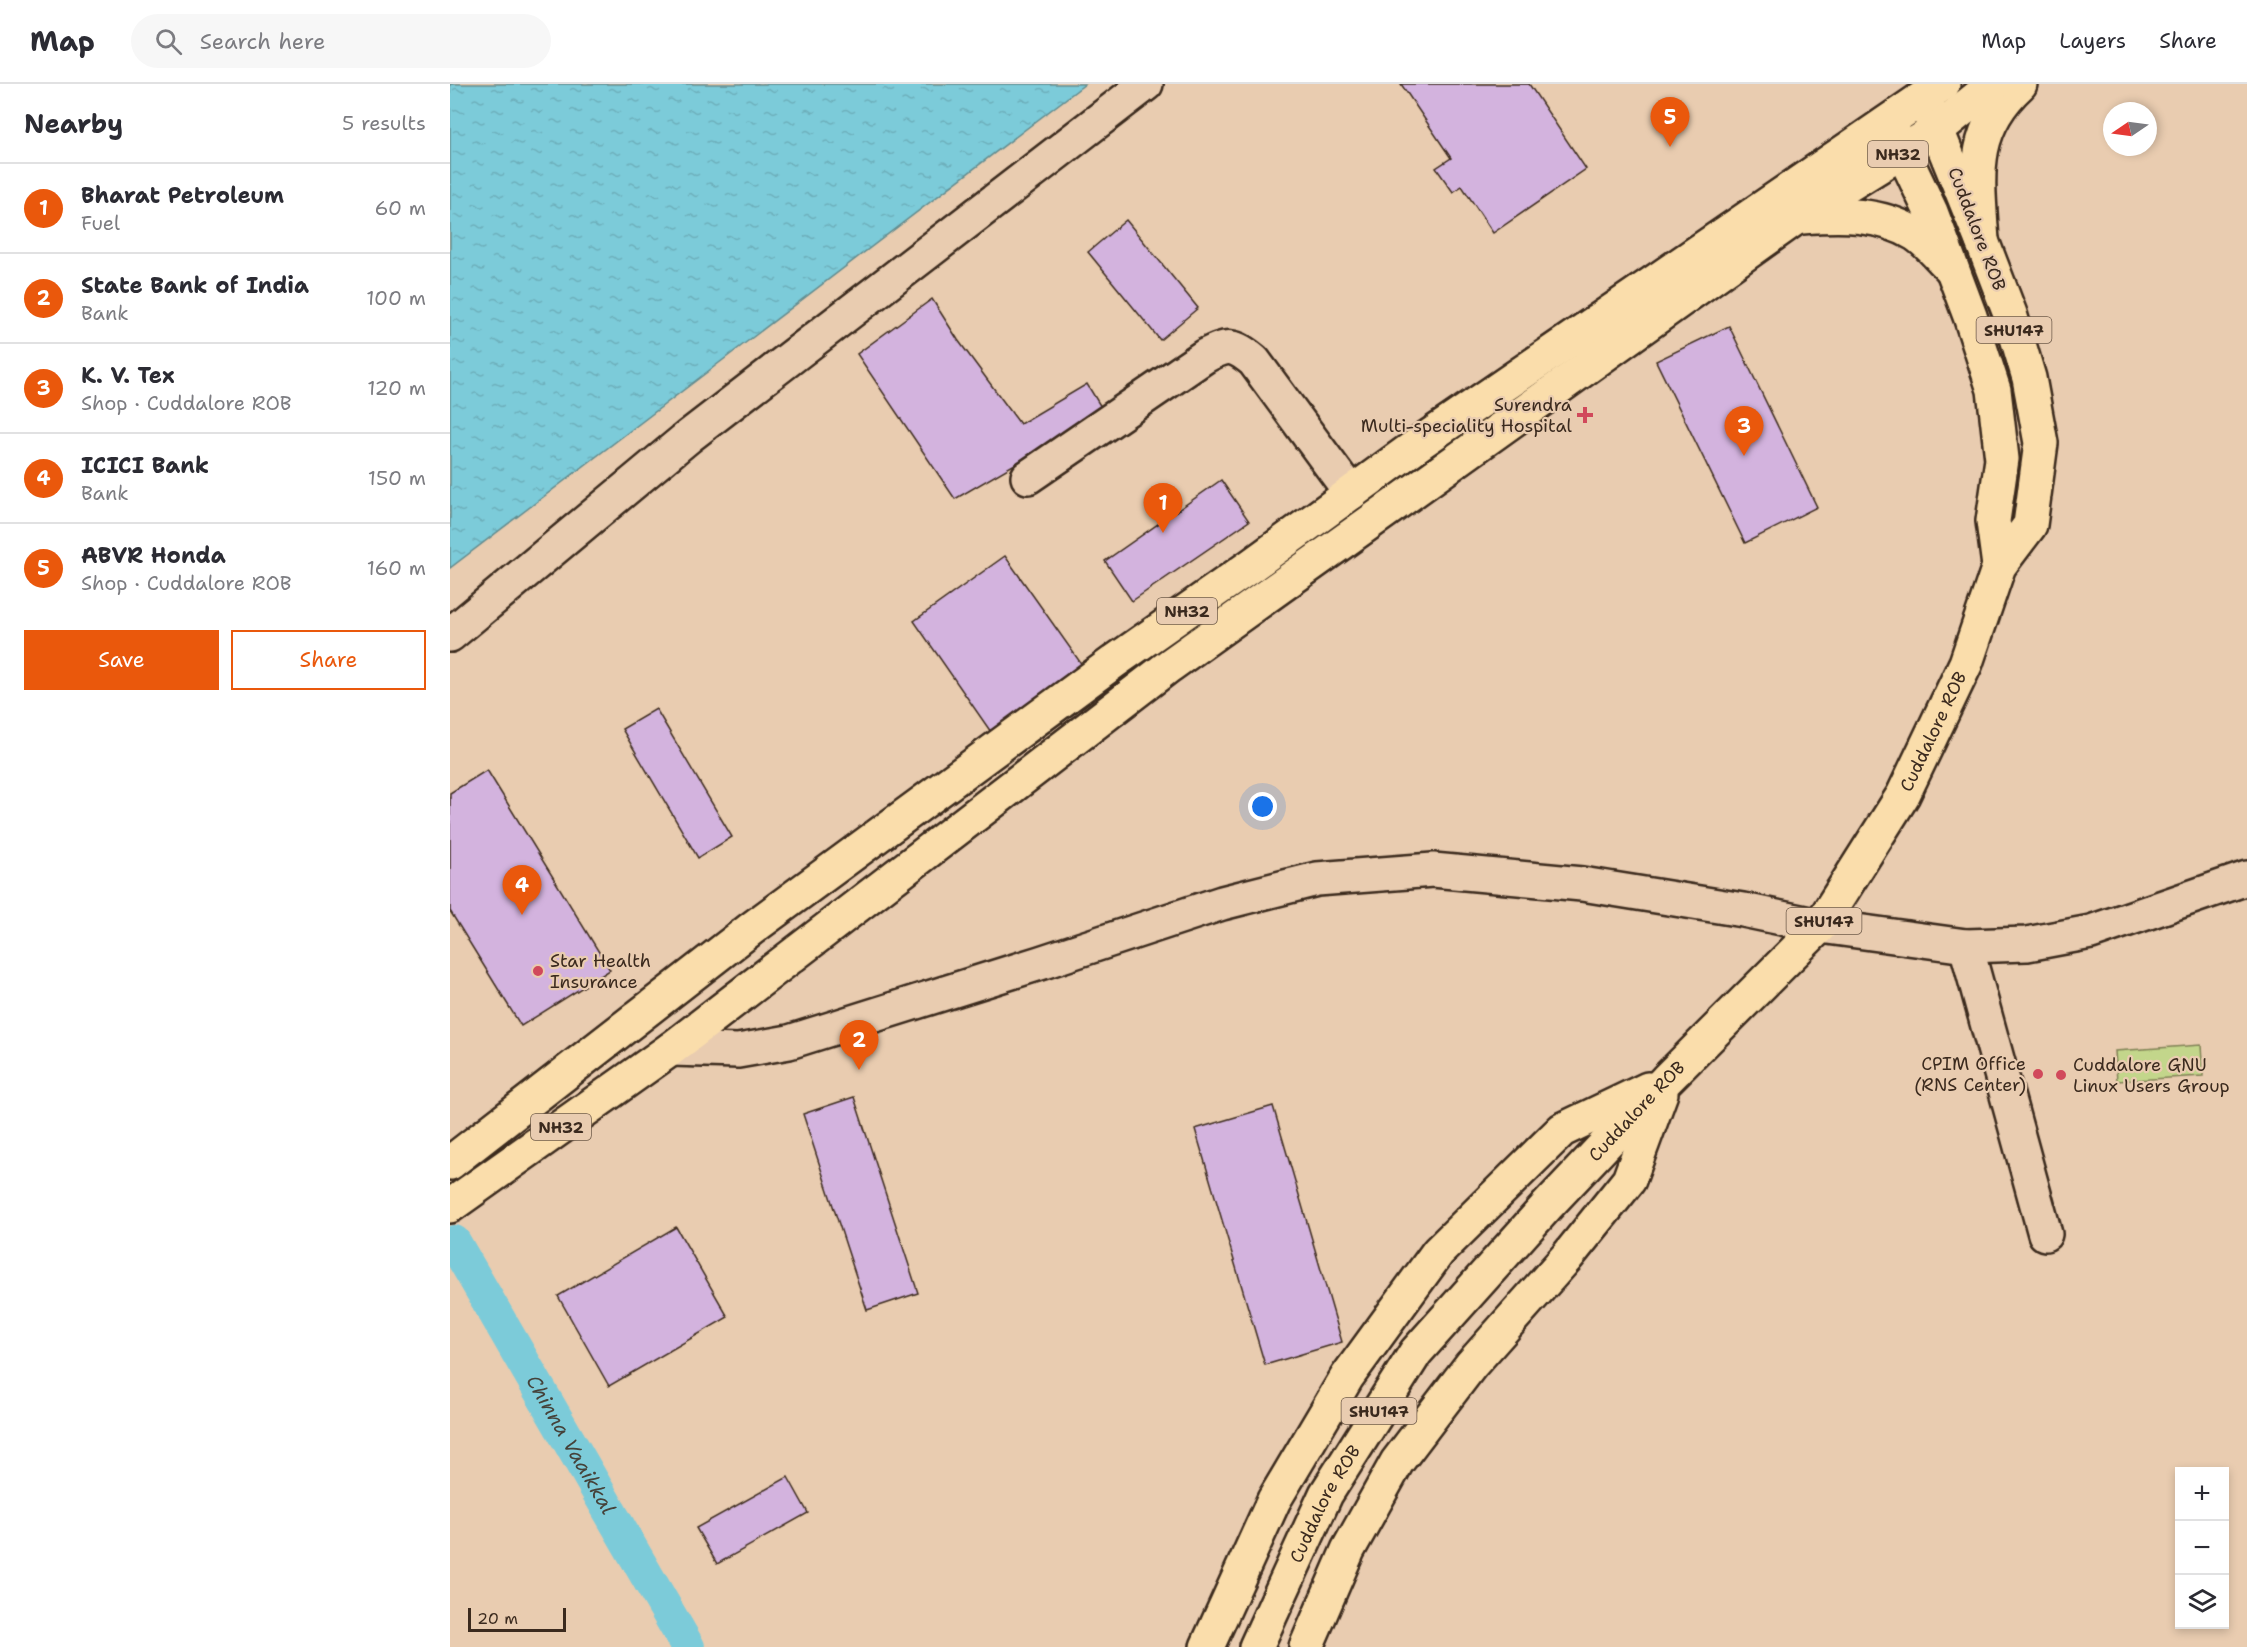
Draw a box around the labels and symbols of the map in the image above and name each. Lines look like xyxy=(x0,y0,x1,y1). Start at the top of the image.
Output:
pin: 5 xyxy=(1650,98,1690,147)
north arrow xyxy=(2103,102,2157,156)
road number: NH32 xyxy=(1868,141,1928,167)
street label: Cuddalore ROB xyxy=(1942,164,2012,294)
road number: SHU147 xyxy=(1976,317,2052,343)
place label: Surendra Multi-speciality Hospital xyxy=(1361,393,1573,438)
marker: Surendra Multi-speciality Hospital xyxy=(1576,406,1594,424)
pin: 3 xyxy=(1724,406,1764,456)
pin: 1 xyxy=(1144,484,1182,533)
road number: NH32 xyxy=(1157,598,1217,624)
street label: Cuddalore ROB xyxy=(1894,668,1972,796)
your location xyxy=(1248,792,1277,821)
pin: 4 xyxy=(502,866,542,915)
road number: SHU147 xyxy=(1786,908,1862,934)
place label: Star Health Insurance xyxy=(550,949,651,994)
marker: Star Health Insurance xyxy=(531,964,545,978)
pin: 2 xyxy=(840,1020,878,1070)
place label: CPIM Office (RNS Center) xyxy=(1914,1052,2026,1097)
place label: Cuddalore GNU Linux Users Group xyxy=(2073,1053,2230,1098)
street label: Cuddalore ROB xyxy=(1583,1056,1690,1167)
marker: CPIM Office (RNS Center) xyxy=(2031,1067,2045,1081)
marker: Cuddalore GNU Linux Users Group xyxy=(2054,1068,2068,1082)
road number: NH32 xyxy=(531,1114,591,1140)
water label: Chinna Vaaikkal xyxy=(521,1370,622,1519)
road number: SHU147 xyxy=(1342,1398,1416,1424)
street label: Cuddalore ROB xyxy=(1284,1440,1366,1567)
scale bar xyxy=(468,1605,566,1632)

